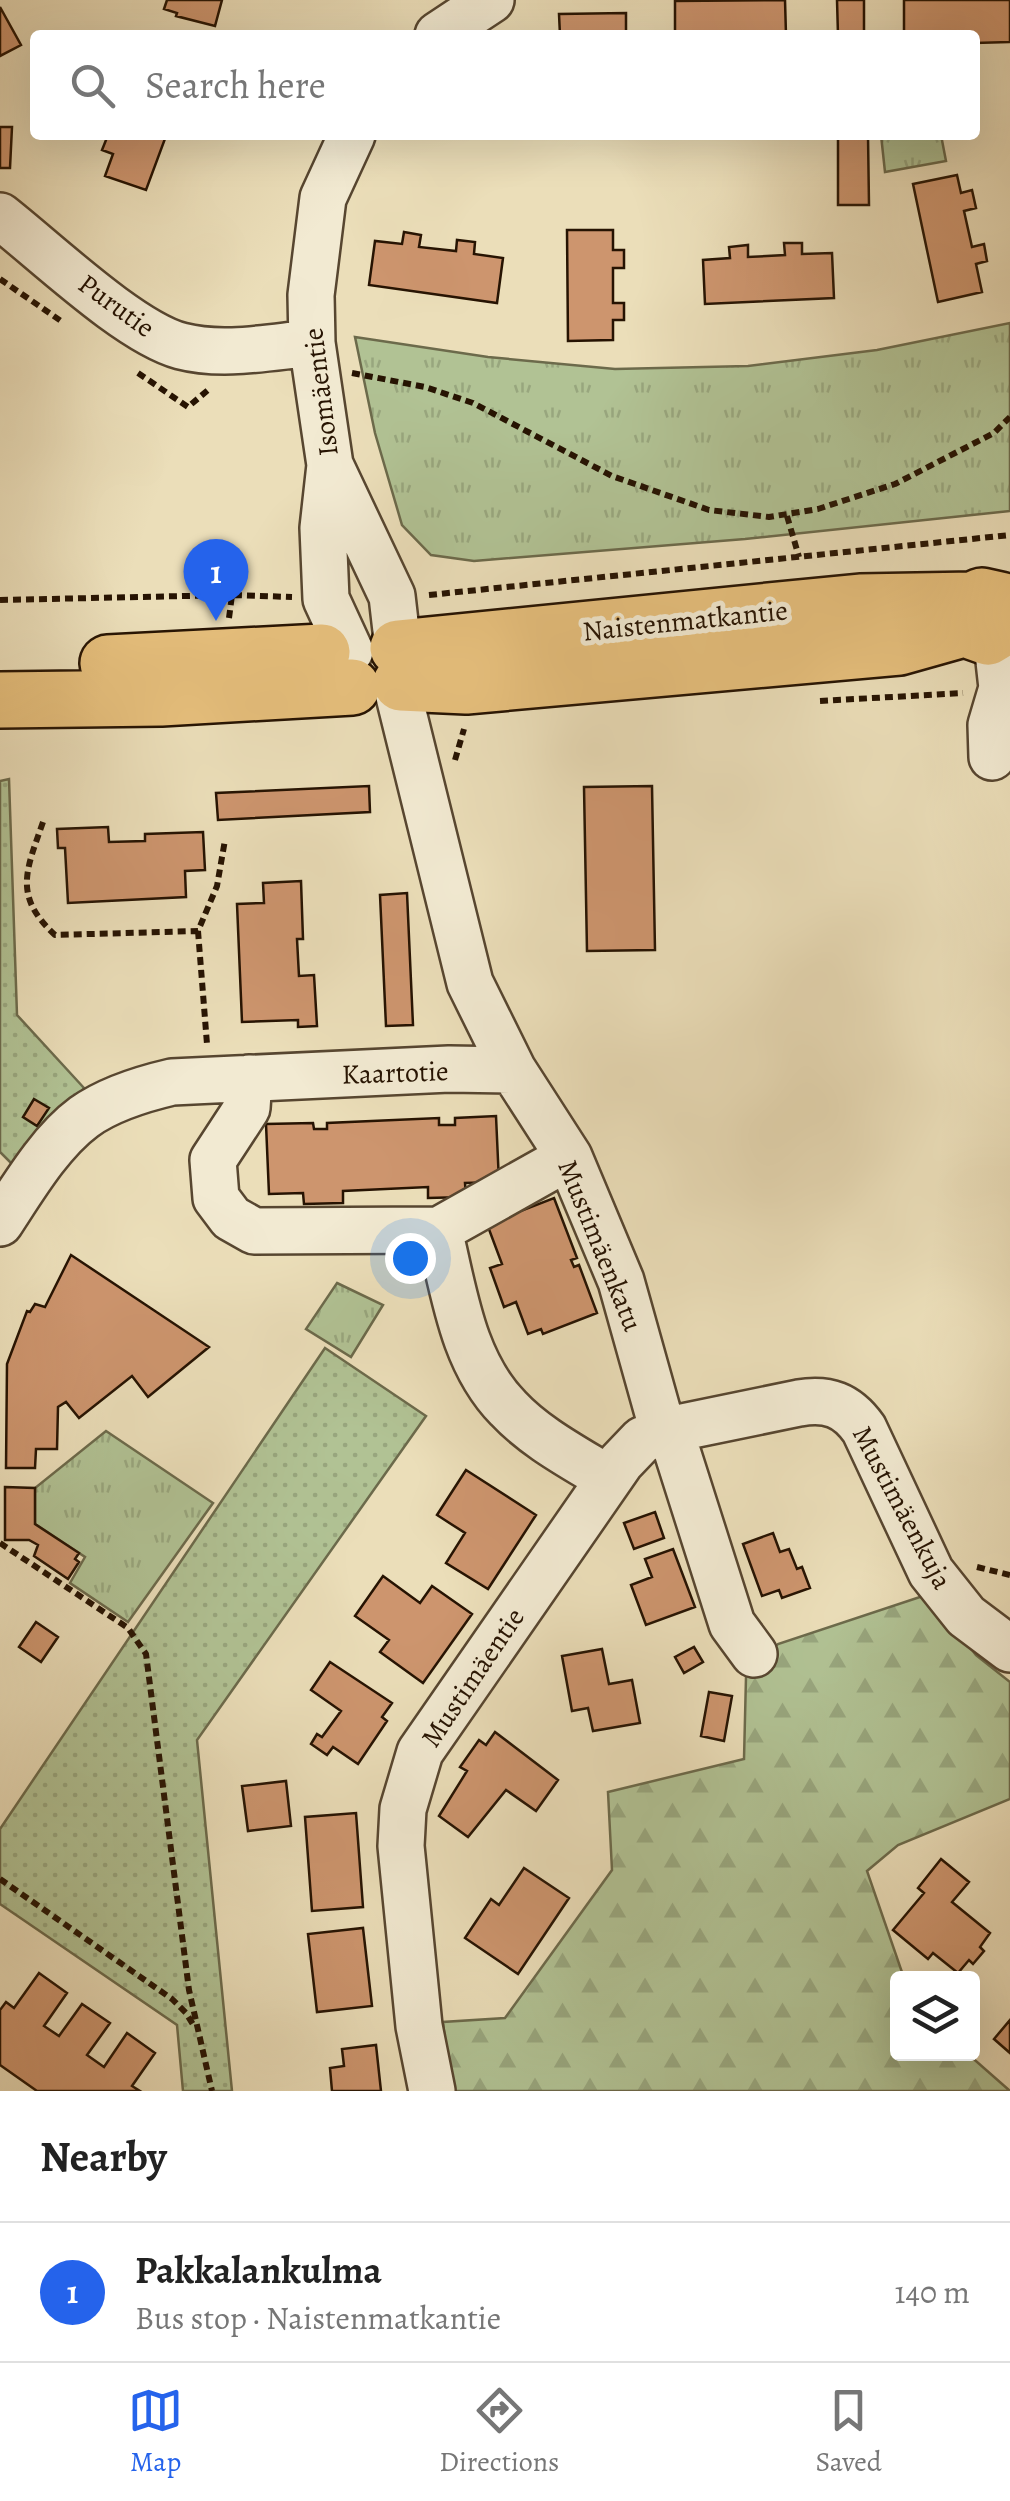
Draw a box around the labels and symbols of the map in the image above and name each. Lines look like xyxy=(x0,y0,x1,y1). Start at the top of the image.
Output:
street label: Purutie xyxy=(70,265,162,346)
street label: Isomäentie xyxy=(294,326,348,458)
pin: 1 xyxy=(184,538,248,621)
street label: Naistenmatkantie xyxy=(581,591,789,651)
street label: Kaartotie xyxy=(341,1052,449,1094)
street label: Mustimäenkatu xyxy=(548,1154,652,1338)
your location xyxy=(385,1233,436,1284)
street label: Mustimäenkuja xyxy=(843,1419,961,1596)
street label: Mustimäentie xyxy=(412,1600,533,1755)

